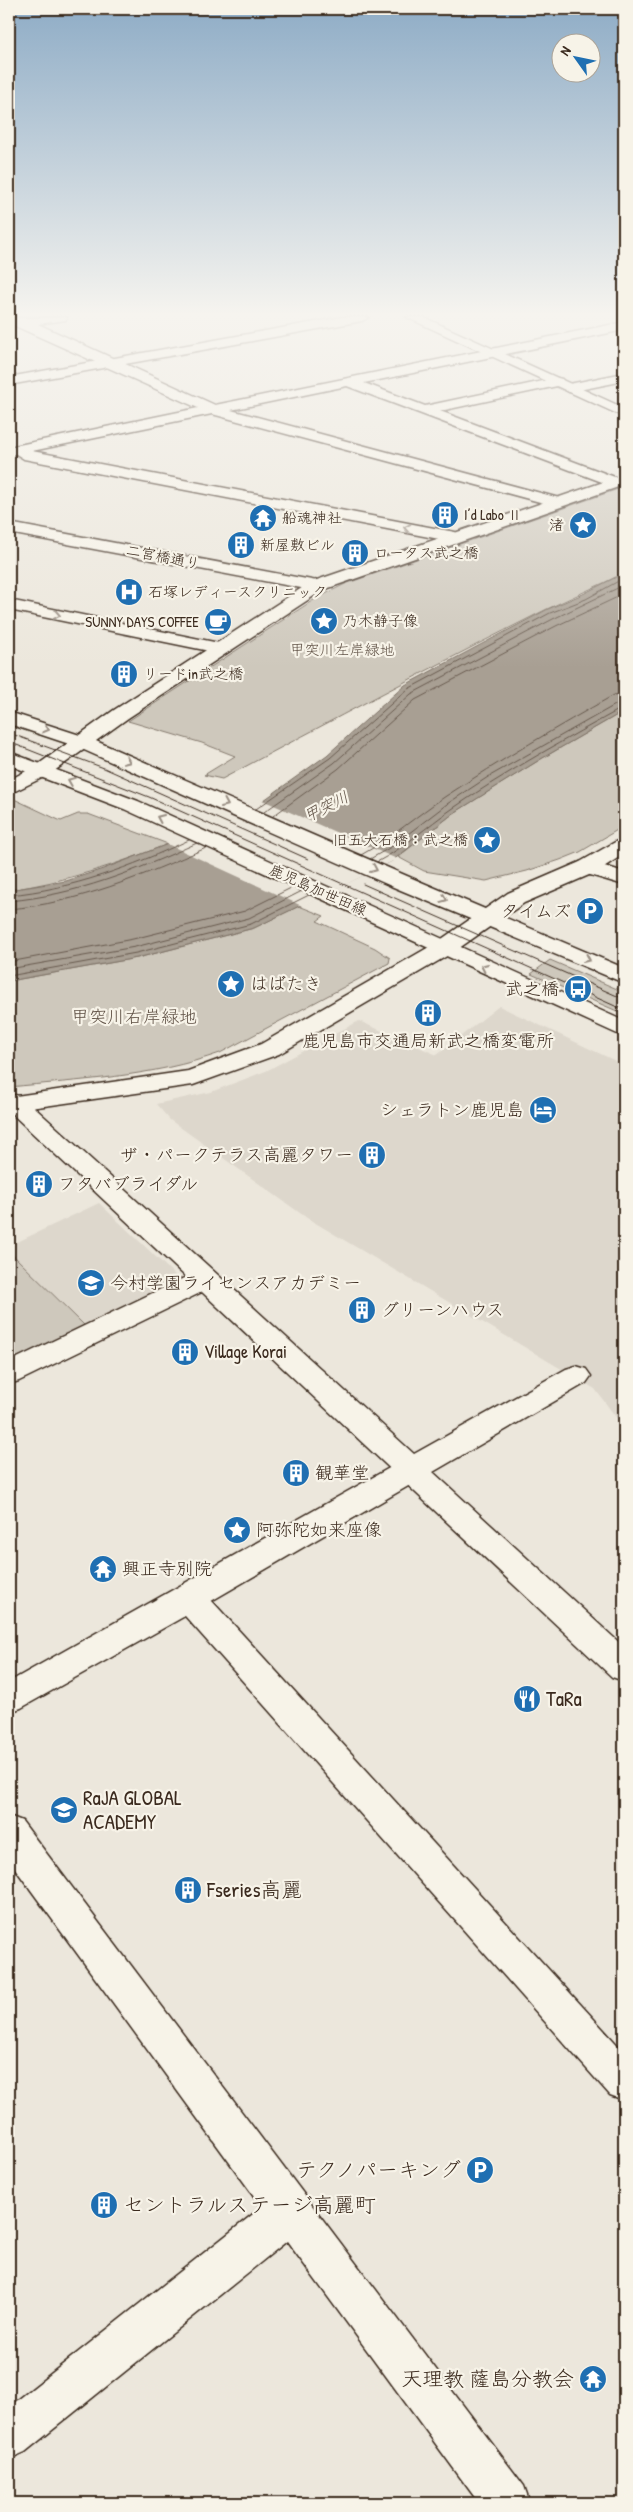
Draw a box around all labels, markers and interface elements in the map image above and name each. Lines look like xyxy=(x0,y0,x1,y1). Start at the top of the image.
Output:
north arrow xyxy=(550,32,600,82)
text: N xyxy=(555,42,575,59)
building icon: I’d Labo Ⅱ xyxy=(430,500,460,530)
temple icon: 船魂神社 xyxy=(248,503,278,533)
place label: I’d Labo Ⅱ xyxy=(464,504,522,525)
place label: 船魂神社 xyxy=(282,507,342,528)
place icon: 渚 xyxy=(568,510,598,540)
place label: 渚 xyxy=(549,514,564,535)
one-way arrow xyxy=(403,523,411,533)
building icon: 新屋敷ビル xyxy=(226,530,256,560)
place label: 新屋敷ビル xyxy=(260,534,335,555)
building icon: ロータス武之橋 xyxy=(340,538,370,568)
street label: 二宮橋通り xyxy=(124,539,202,574)
place label: ロータス武之橋 xyxy=(374,542,478,563)
hospital icon: 石塚レディースクリニック xyxy=(114,577,144,607)
place label: 石塚レディースクリニック xyxy=(148,581,327,602)
place icon: 乃木静子像 xyxy=(309,606,339,636)
cafe icon: SUNNY DAYS COFFEE xyxy=(203,607,233,637)
one-way arrow xyxy=(52,609,61,620)
place label: 乃木静子像 xyxy=(343,610,418,631)
place label: SUNNY DAYS COFFEE xyxy=(85,611,199,632)
park label: 甲突川左岸緑地 xyxy=(289,639,395,660)
building icon: リードin武之橋 xyxy=(109,659,139,689)
place label: リードin武之橋 xyxy=(143,663,243,684)
one-way arrow xyxy=(41,723,49,733)
one-way arrow xyxy=(122,754,131,765)
one-way arrow xyxy=(67,777,76,787)
water label: 甲突川 xyxy=(300,785,352,827)
one-way arrow xyxy=(220,797,229,808)
one-way arrow xyxy=(156,814,165,825)
place icon: 旧五大石橋：武之橋 xyxy=(472,825,502,855)
place label: 旧五大石橋：武之橋 xyxy=(333,829,468,850)
street label: 鹿児島加世田線 xyxy=(266,859,370,920)
one-way arrow xyxy=(369,863,378,874)
one-way arrow xyxy=(439,893,448,903)
parking icon: タイムズ xyxy=(575,896,605,926)
place label: タイムズ xyxy=(500,898,571,923)
one-way arrow xyxy=(582,953,591,964)
one-way arrow xyxy=(480,963,489,973)
place icon: はばたき xyxy=(216,969,246,999)
place label: はばたき xyxy=(250,971,322,996)
bus stop icon: 武之橋 xyxy=(563,974,593,1004)
place label: 武之橋 xyxy=(505,976,559,1001)
building icon: 鹿児島市交通局新武之橋変電所 xyxy=(413,998,443,1028)
park label: 甲突川右岸緑地 xyxy=(71,1004,197,1029)
place label: 鹿児島市交通局新武之橋変電所 xyxy=(302,1028,554,1053)
hotel icon: シェラトン鹿児島 xyxy=(528,1095,558,1125)
place label: シェラトン鹿児島 xyxy=(380,1097,524,1122)
building icon: ザ・パークテラス高麗タワー xyxy=(357,1140,387,1170)
place label: ザ・パークテラス高麗タワー xyxy=(120,1142,353,1167)
building icon: フタバブライダル xyxy=(24,1169,54,1199)
place label: フタバブライダル xyxy=(58,1171,198,1196)
school or university icon: 今村学園ライセンスアカデミー xyxy=(76,1268,106,1298)
place label: 今村学園ライセンスアカデミー xyxy=(110,1270,361,1295)
building icon: グリーンハウス xyxy=(347,1295,377,1325)
place label: グリーンハウス xyxy=(381,1297,504,1322)
building icon: Village Korai xyxy=(170,1337,200,1367)
place label: Village Korai xyxy=(204,1339,287,1364)
building icon: 観華堂 xyxy=(281,1458,311,1488)
place label: 観華堂 xyxy=(315,1460,369,1485)
place icon: 阿弥陀如来座像 xyxy=(222,1515,252,1545)
place label: 阿弥陀如来座像 xyxy=(256,1517,382,1542)
temple icon: 興正寺別院 xyxy=(88,1554,118,1584)
place label: 興正寺別院 xyxy=(122,1556,212,1581)
restaurant icon: TaRa xyxy=(512,1684,542,1714)
place label: TaRa xyxy=(546,1684,582,1713)
place label: RaJA GLOBAL ACADEMY xyxy=(83,1783,182,1836)
school or university icon: RaJA GLOBAL ACADEMY xyxy=(49,1795,79,1825)
building icon: Fseries高麗 xyxy=(173,1875,203,1905)
place label: Fseries高麗 xyxy=(206,1875,303,1904)
place label: テクノパーキング xyxy=(296,2155,461,2184)
parking icon: テクノパーキング xyxy=(465,2155,495,2185)
building icon: セントラルステージ高麗町 xyxy=(89,2190,119,2220)
place label: セントラルステージ高麗町 xyxy=(123,2190,376,2219)
place label: 天理教 薩島分教会 xyxy=(401,2364,574,2393)
temple icon: 天理教 薩島分教会 xyxy=(578,2364,608,2394)

